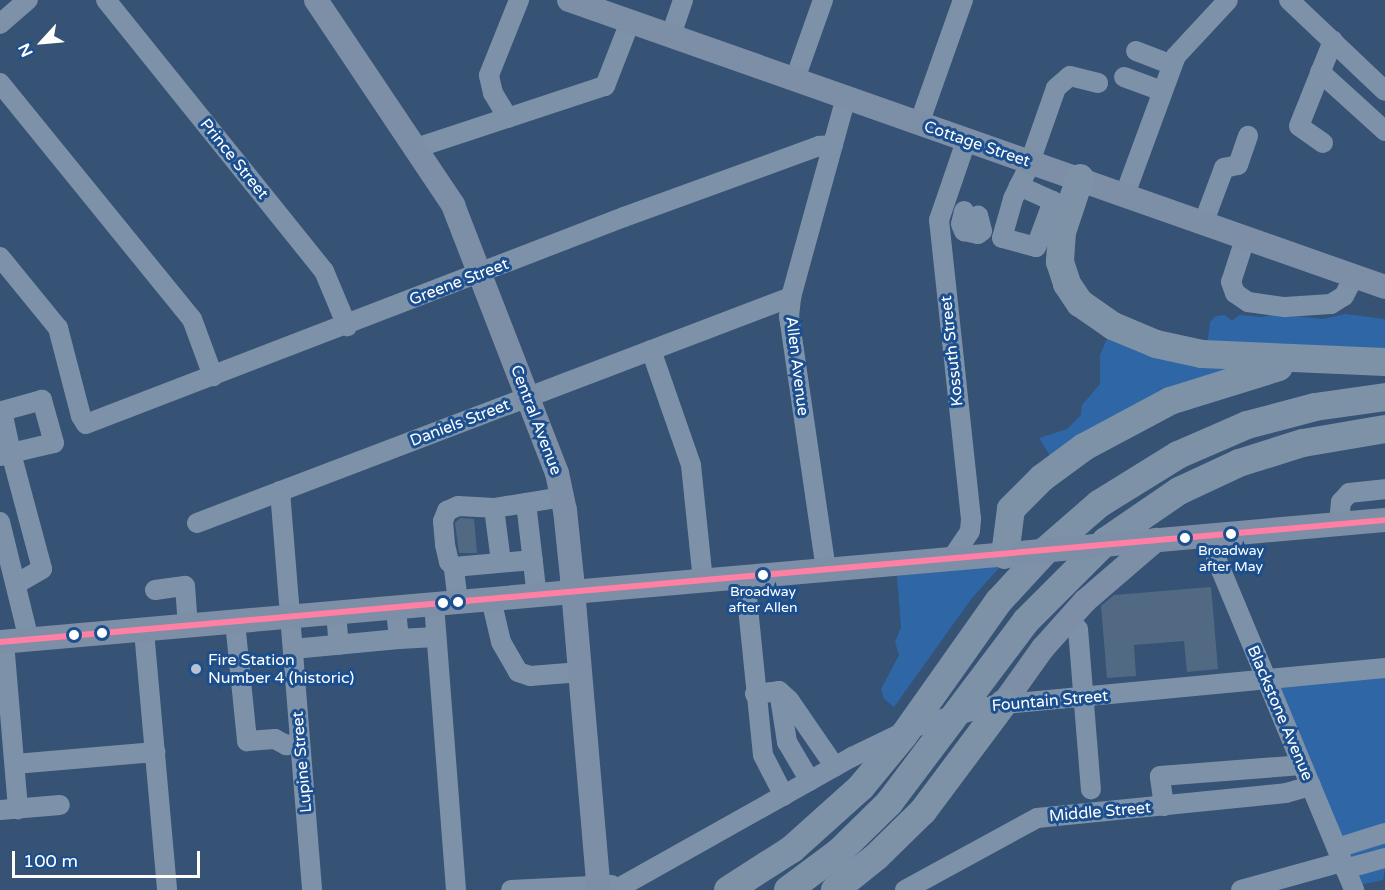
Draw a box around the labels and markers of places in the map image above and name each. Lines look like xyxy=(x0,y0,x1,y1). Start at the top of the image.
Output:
marker: Broadway after May xyxy=(1225,528,1237,540)
unlabelled marker xyxy=(1179,532,1191,544)
place label: Broadway after May xyxy=(1198,543,1264,576)
marker: Broadway after Allen xyxy=(757,569,769,581)
place label: Broadway after Allen xyxy=(729,584,797,616)
unlabelled marker xyxy=(452,596,464,608)
unlabelled marker xyxy=(437,597,449,609)
unlabelled marker xyxy=(96,627,108,639)
unlabelled marker xyxy=(68,629,80,641)
place label: Fire Station Number 4 (historic) xyxy=(208,650,354,688)
marker: Fire Station Number 4 (historic) xyxy=(189,662,203,676)

